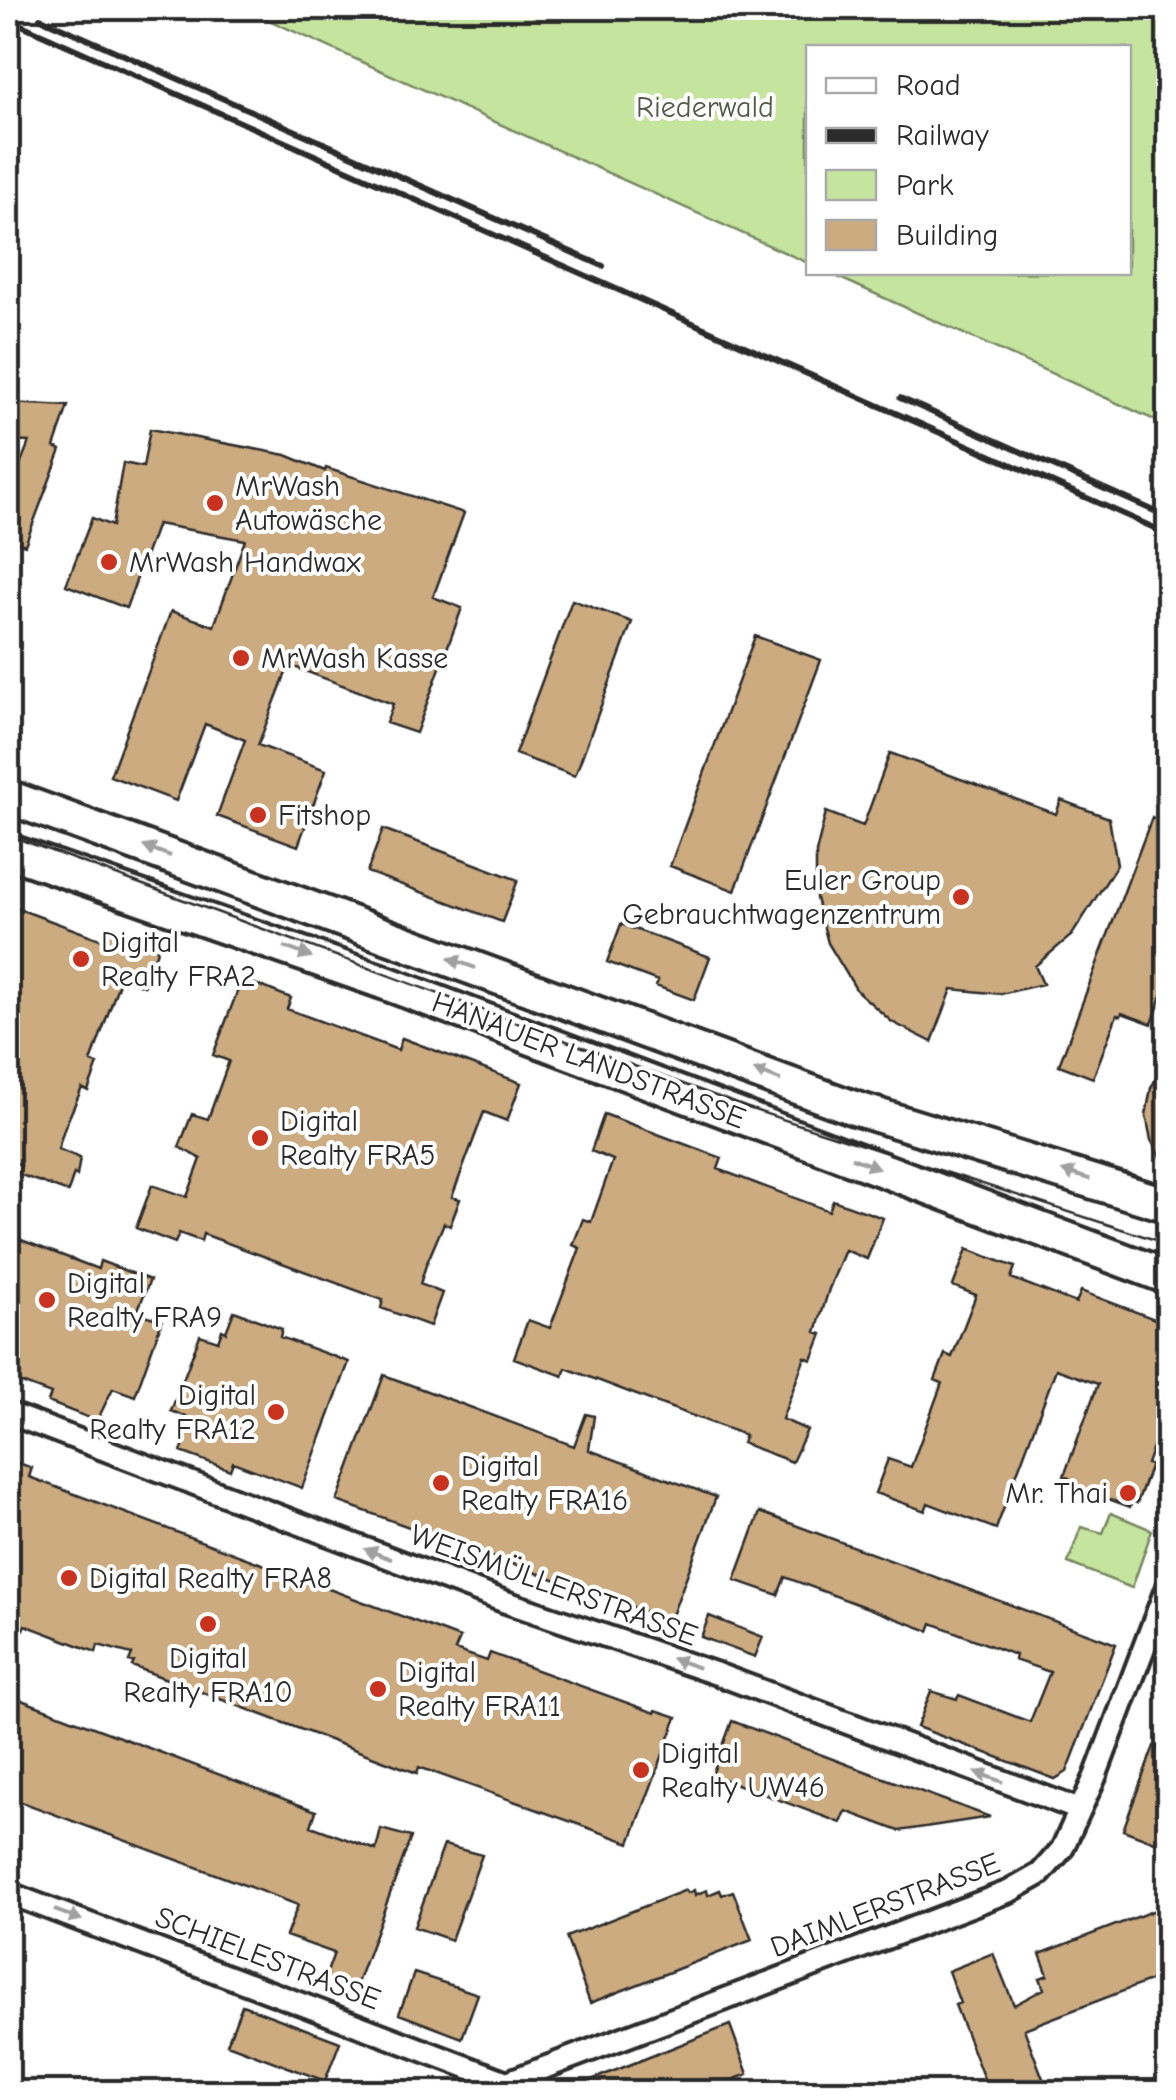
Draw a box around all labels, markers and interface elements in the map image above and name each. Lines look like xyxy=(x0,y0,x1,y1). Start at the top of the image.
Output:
legend xyxy=(806,45,1131,275)
text: Road xyxy=(896,68,961,103)
park label: Riederwald xyxy=(636,90,774,125)
text: Railway xyxy=(896,118,989,153)
text: Park xyxy=(896,168,954,203)
text: Building xyxy=(896,218,999,253)
place label: MrWash Autowäsche xyxy=(235,469,382,538)
marker: MrWash Autowäsche xyxy=(204,492,226,514)
place label: MrWash Handwax xyxy=(129,545,362,580)
marker: MrWash Handwax xyxy=(98,551,120,573)
place label: MrWash Kasse xyxy=(261,641,448,676)
marker: MrWash Kasse xyxy=(230,647,252,669)
place label: Fitshop xyxy=(278,798,371,833)
marker: Fitshop xyxy=(247,804,269,826)
one-way arrow xyxy=(141,843,171,858)
place label: Euler Group Gebrauchtwagenzentrum xyxy=(622,863,941,932)
marker: Euler Group Gebrauchtwagenzentrum xyxy=(950,886,972,908)
place label: Digital Realty FRA2 xyxy=(101,925,256,994)
one-way arrow xyxy=(283,945,313,960)
marker: Digital Realty FRA2 xyxy=(70,948,92,970)
one-way arrow xyxy=(446,955,476,970)
street label: HANAUER LANDSTRASSE xyxy=(427,984,750,1136)
one-way arrow xyxy=(751,1067,781,1082)
place label: Digital Realty FRA5 xyxy=(280,1104,436,1173)
marker: Digital Realty FRA5 xyxy=(249,1127,271,1149)
one-way arrow xyxy=(850,1156,880,1171)
one-way arrow xyxy=(1061,1166,1091,1181)
place label: Digital Realty FRA9 xyxy=(67,1266,222,1335)
marker: Digital Realty FRA9 xyxy=(36,1289,58,1311)
place label: Digital Realty FRA12 xyxy=(89,1378,256,1447)
marker: Digital Realty FRA12 xyxy=(265,1401,287,1423)
place label: Digital Realty FRA16 xyxy=(461,1449,628,1518)
marker: Digital Realty FRA16 xyxy=(430,1472,452,1494)
place label: Mr. Thai xyxy=(1005,1476,1108,1511)
marker: Mr. Thai xyxy=(1117,1482,1139,1504)
street label: WEISMÜLLERSTRASSE xyxy=(406,1517,702,1654)
one-way arrow xyxy=(363,1546,393,1561)
place label: Digital Realty FRA8 xyxy=(89,1561,332,1596)
marker: Digital Realty FRA8 xyxy=(58,1567,80,1589)
marker: Digital Realty FRA10 xyxy=(197,1613,219,1635)
place label: Digital Realty FRA10 xyxy=(123,1641,293,1710)
place label: Digital Realty FRA11 xyxy=(398,1655,561,1724)
one-way arrow xyxy=(669,1655,699,1670)
marker: Digital Realty FRA11 xyxy=(367,1678,389,1700)
place label: Digital Realty UW46 xyxy=(661,1736,825,1805)
marker: Digital Realty UW46 xyxy=(630,1759,652,1781)
one-way arrow xyxy=(974,1769,1004,1784)
street label: DAIMLERSTRASSE xyxy=(766,1846,1005,1965)
street label: SCHIELESTRASSE xyxy=(150,1899,385,2018)
one-way arrow xyxy=(54,1908,84,1923)

